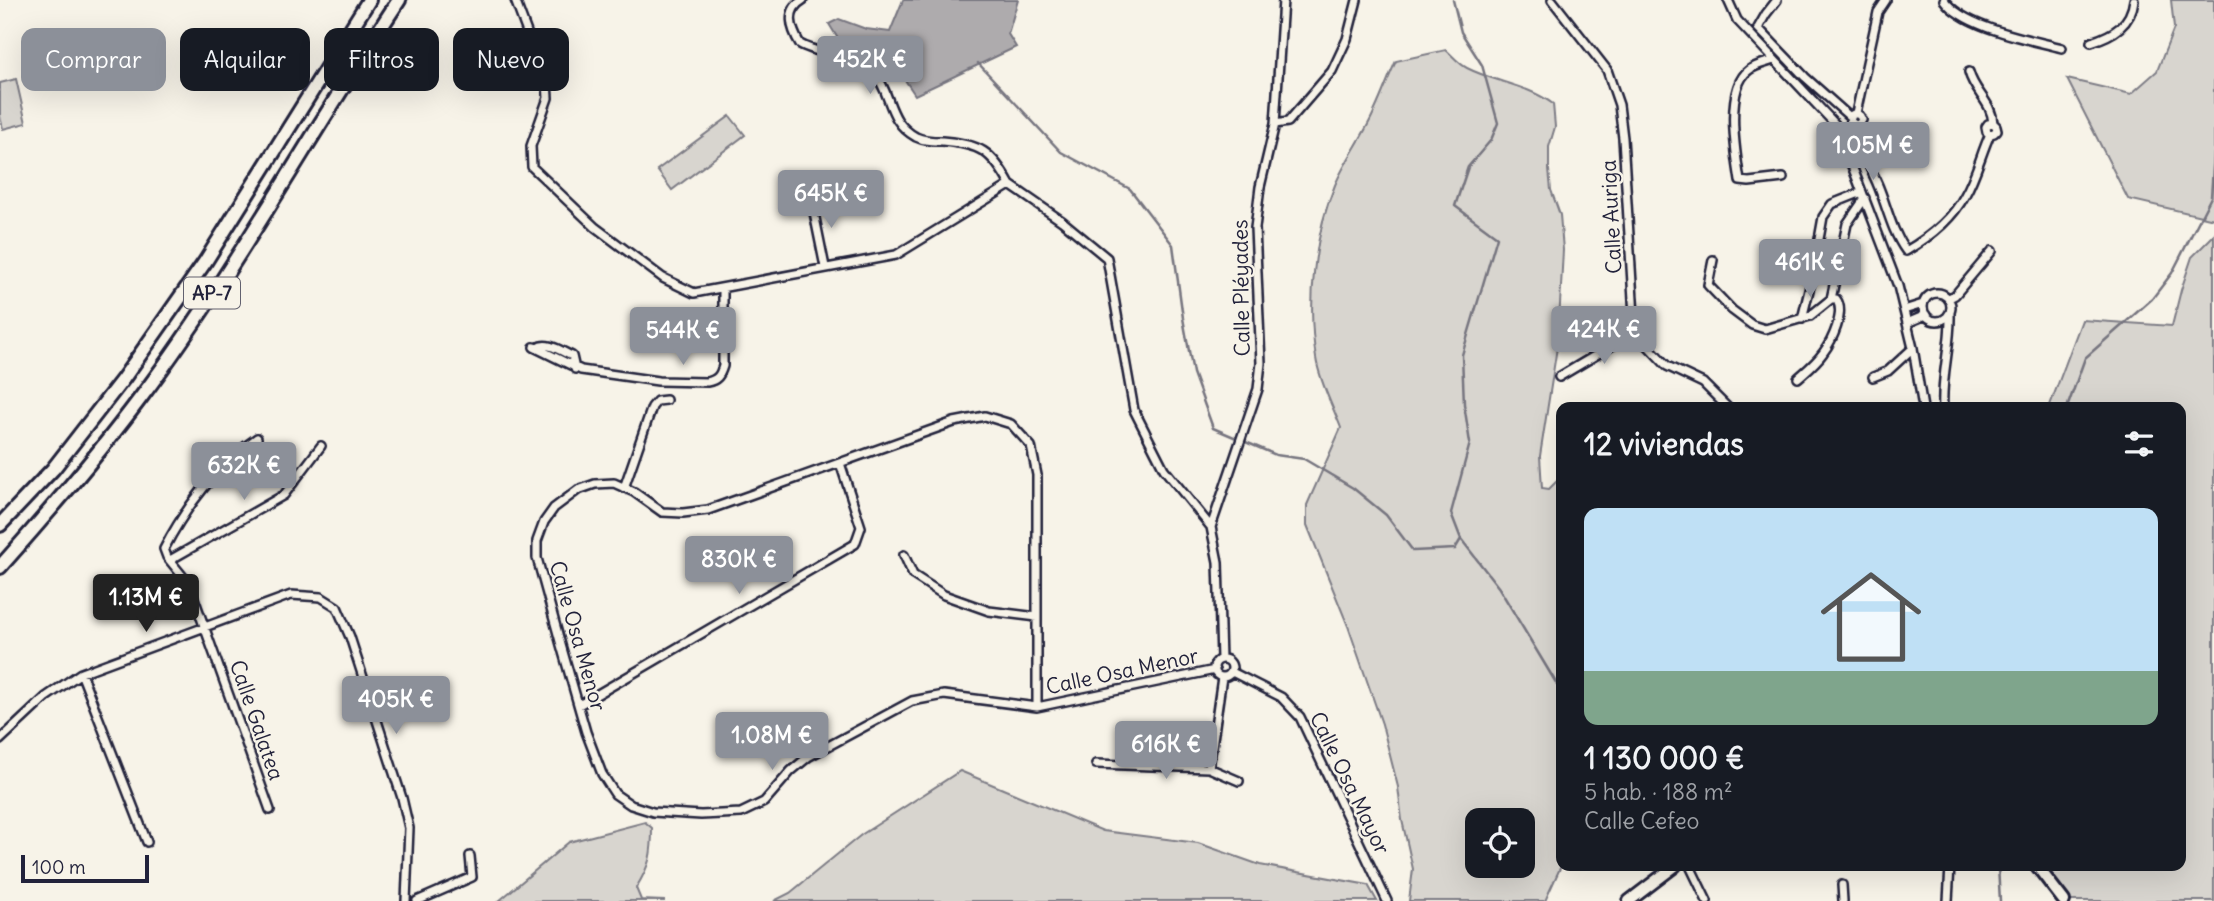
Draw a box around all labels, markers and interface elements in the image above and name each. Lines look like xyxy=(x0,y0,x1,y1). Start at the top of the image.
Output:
chip: Comprar xyxy=(21,28,166,91)
chip: Alquilar xyxy=(180,28,310,91)
chip: Filtros xyxy=(324,28,439,91)
chip: Nuevo xyxy=(453,28,569,91)
pin: 452K € xyxy=(813,36,927,96)
text: 452K € xyxy=(833,44,907,73)
pin: 1.05M € xyxy=(1808,122,1938,182)
text: 1.05M € xyxy=(1832,130,1914,159)
street label: Calle Auriga xyxy=(1595,159,1627,275)
pin: 645K € xyxy=(774,170,888,230)
text: 645K € xyxy=(794,178,868,207)
street label: Calle Pléyades xyxy=(1226,219,1256,357)
pin: 461K € xyxy=(1753,240,1867,299)
text: 461K € xyxy=(1775,247,1845,276)
road number: AP-7 xyxy=(184,278,240,308)
pin: 424K € xyxy=(1547,306,1661,366)
pin: 544K € xyxy=(626,308,740,367)
text: 424K € xyxy=(1567,314,1641,343)
text: 544K € xyxy=(646,315,720,344)
text: 12 viviendas xyxy=(1584,425,1744,463)
icon: filters xyxy=(2120,425,2158,463)
pin: 632K € xyxy=(187,442,301,502)
text: 632K € xyxy=(207,450,281,479)
pin: 830K € xyxy=(682,536,796,596)
text: 830K € xyxy=(701,544,777,573)
icon: home xyxy=(1808,554,1934,680)
street label: Calle Osa Menor xyxy=(544,558,612,715)
pin: 1.13M € xyxy=(81,574,211,634)
text: 1.13M € xyxy=(109,582,183,611)
street label: Calle Osa Menor xyxy=(1043,642,1201,700)
street label: Calle Galatea xyxy=(224,656,290,784)
pin: 405K € xyxy=(339,676,453,736)
text: 405K € xyxy=(358,684,434,713)
street label: Calle Osa Mayor xyxy=(1304,707,1396,859)
pin: 1.08M € xyxy=(707,712,837,772)
text: 1.08M € xyxy=(731,720,813,749)
pin: 616K € xyxy=(1109,722,1223,781)
text: 616K € xyxy=(1131,729,1201,758)
text: 1 130 000 € xyxy=(1584,739,1745,777)
text: 5 hab. · 188 m² xyxy=(1584,777,1733,806)
text: Calle Cefeo xyxy=(1584,806,1699,835)
map controls xyxy=(1465,808,1535,878)
button: locate xyxy=(1465,808,1535,878)
scale bar xyxy=(21,852,149,884)
text: 100 m xyxy=(32,855,86,879)

